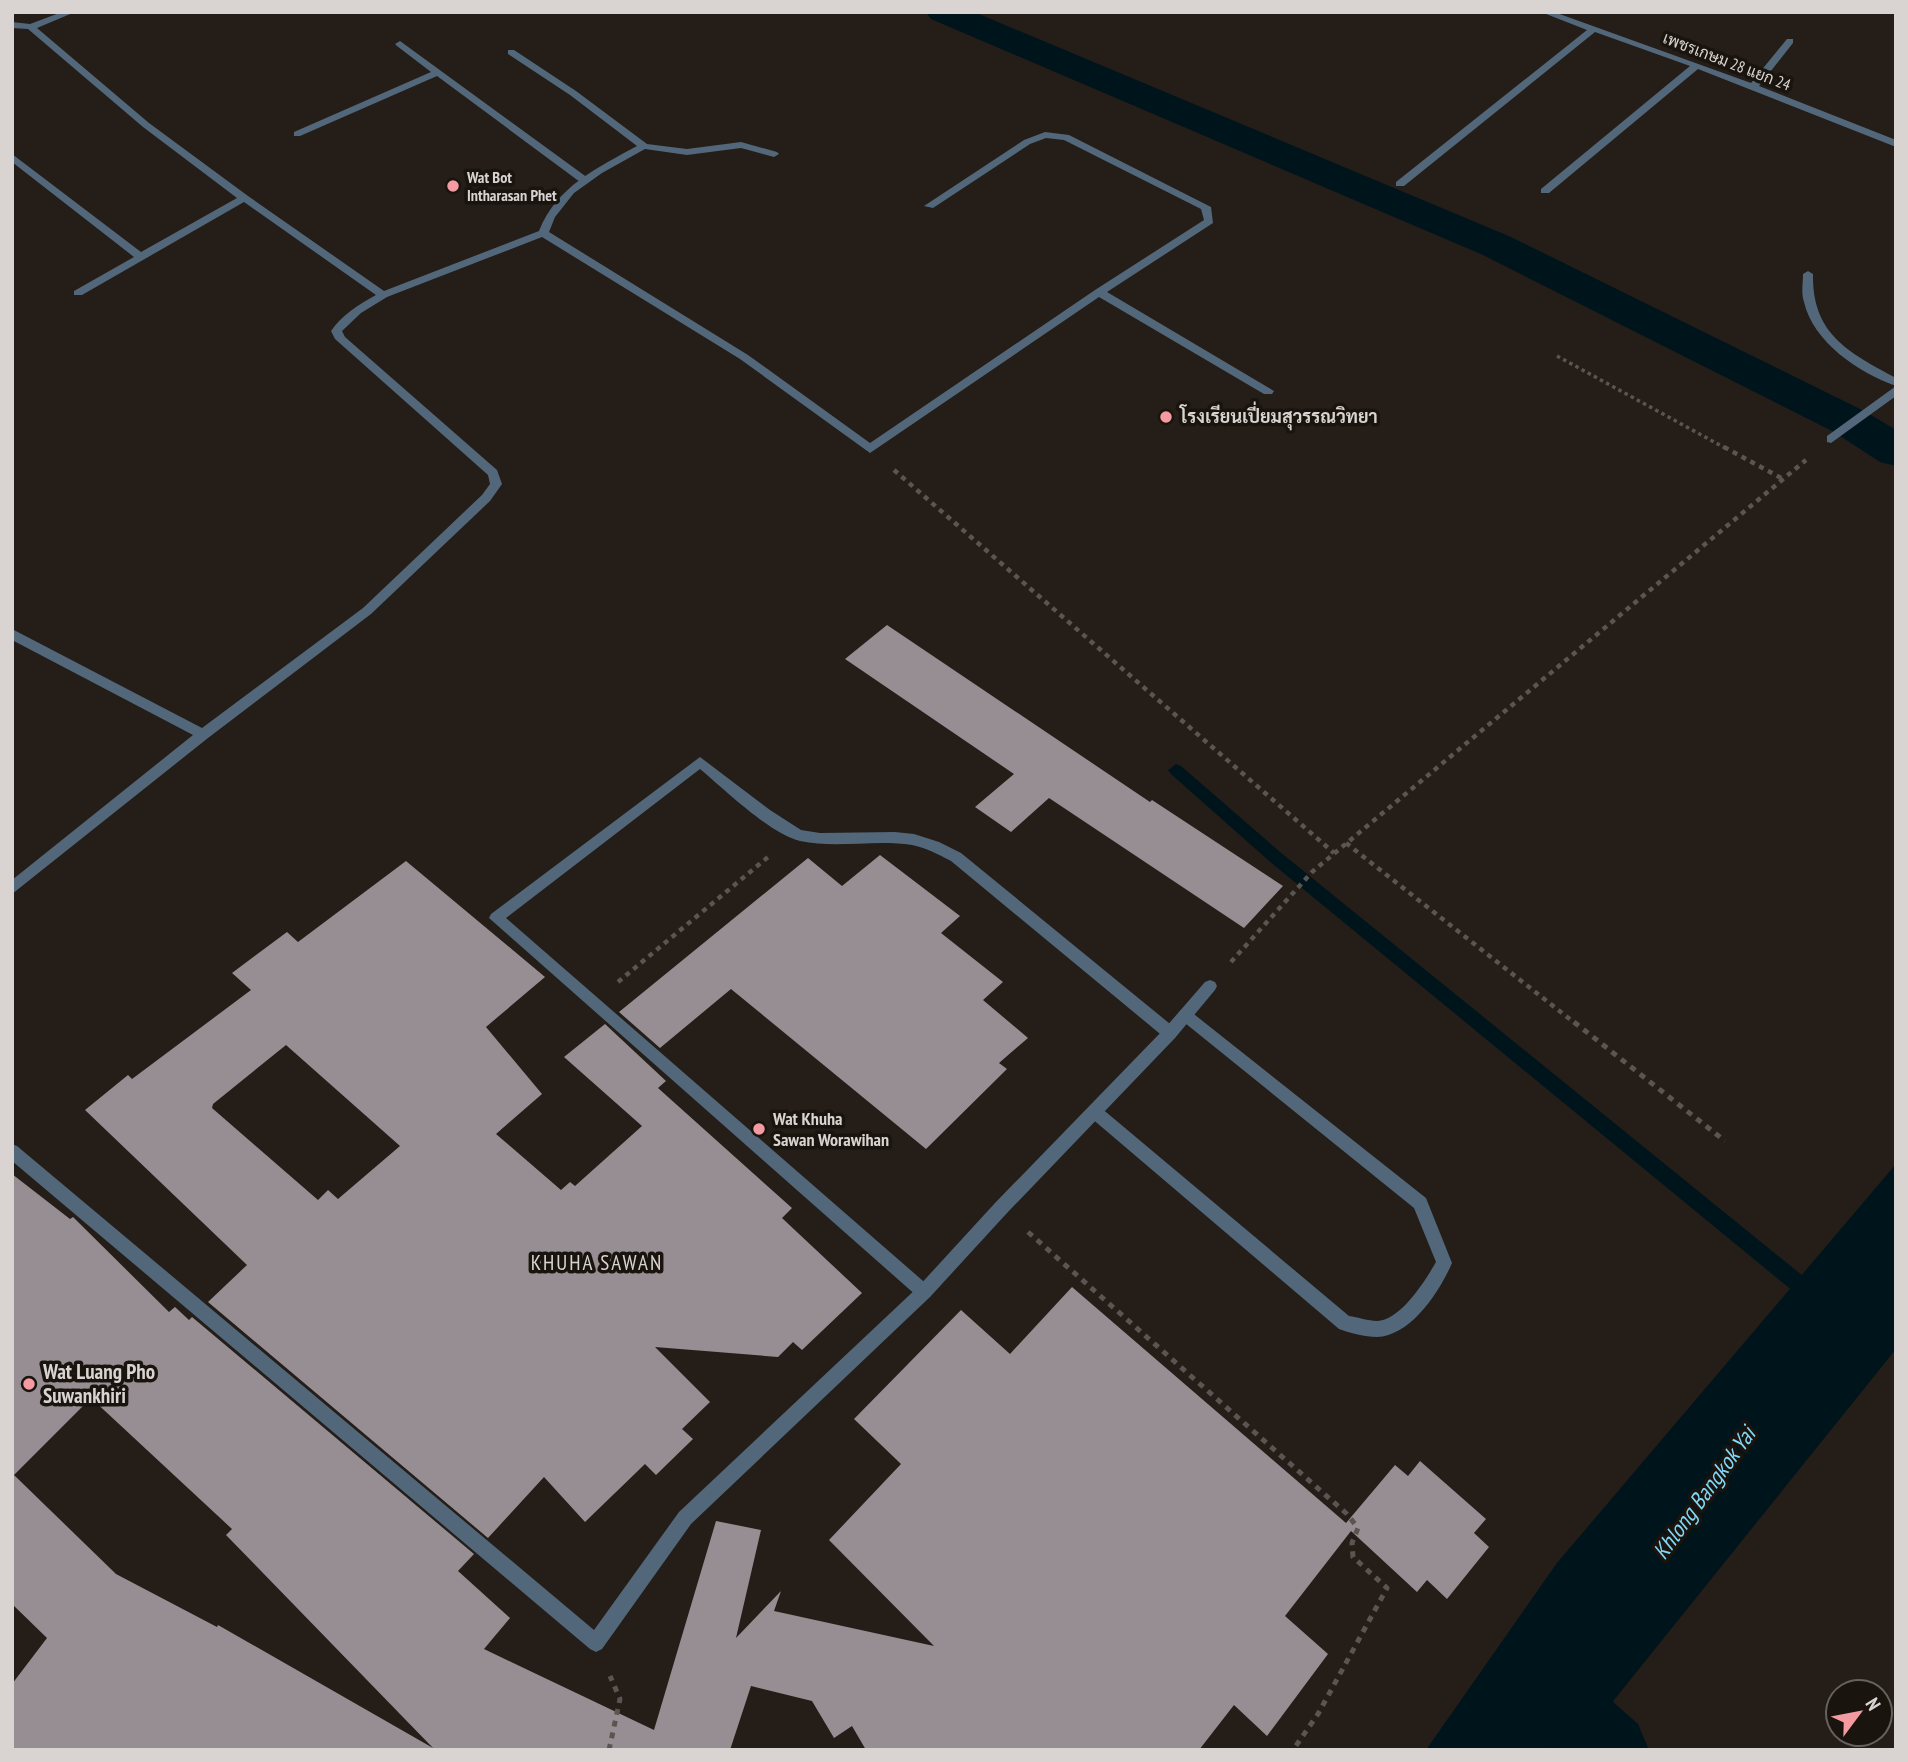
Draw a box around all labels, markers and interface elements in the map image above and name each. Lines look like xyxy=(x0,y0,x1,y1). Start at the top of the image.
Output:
street label: เพชรเกษม 28 แยก 24 xyxy=(1660,27,1794,95)
place label: Wat Bot Intharasan Phet xyxy=(466,167,557,205)
marker: Wat Bot Intharasan Phet xyxy=(445,178,461,194)
place label: โรงเรียนเปี่ยมสุวรรณวิทยา xyxy=(1179,401,1378,431)
marker: โรงเรียนเปี่ยมสุวรรณวิทยา xyxy=(1158,409,1174,425)
place label: Wat Khuha Sawan Worawihan xyxy=(772,1107,889,1151)
marker: Wat Khuha Sawan Worawihan xyxy=(751,1121,767,1137)
district label: KHUHA SAWAN xyxy=(531,1249,663,1276)
place label: Wat Luang Pho Suwankhiri xyxy=(42,1358,155,1409)
marker: Wat Luang Pho Suwankhiri xyxy=(21,1376,37,1392)
water label: Khlong Bangkok Yai xyxy=(1646,1418,1763,1564)
north arrow xyxy=(1824,1678,1894,1748)
text: N xyxy=(1861,1693,1886,1715)

